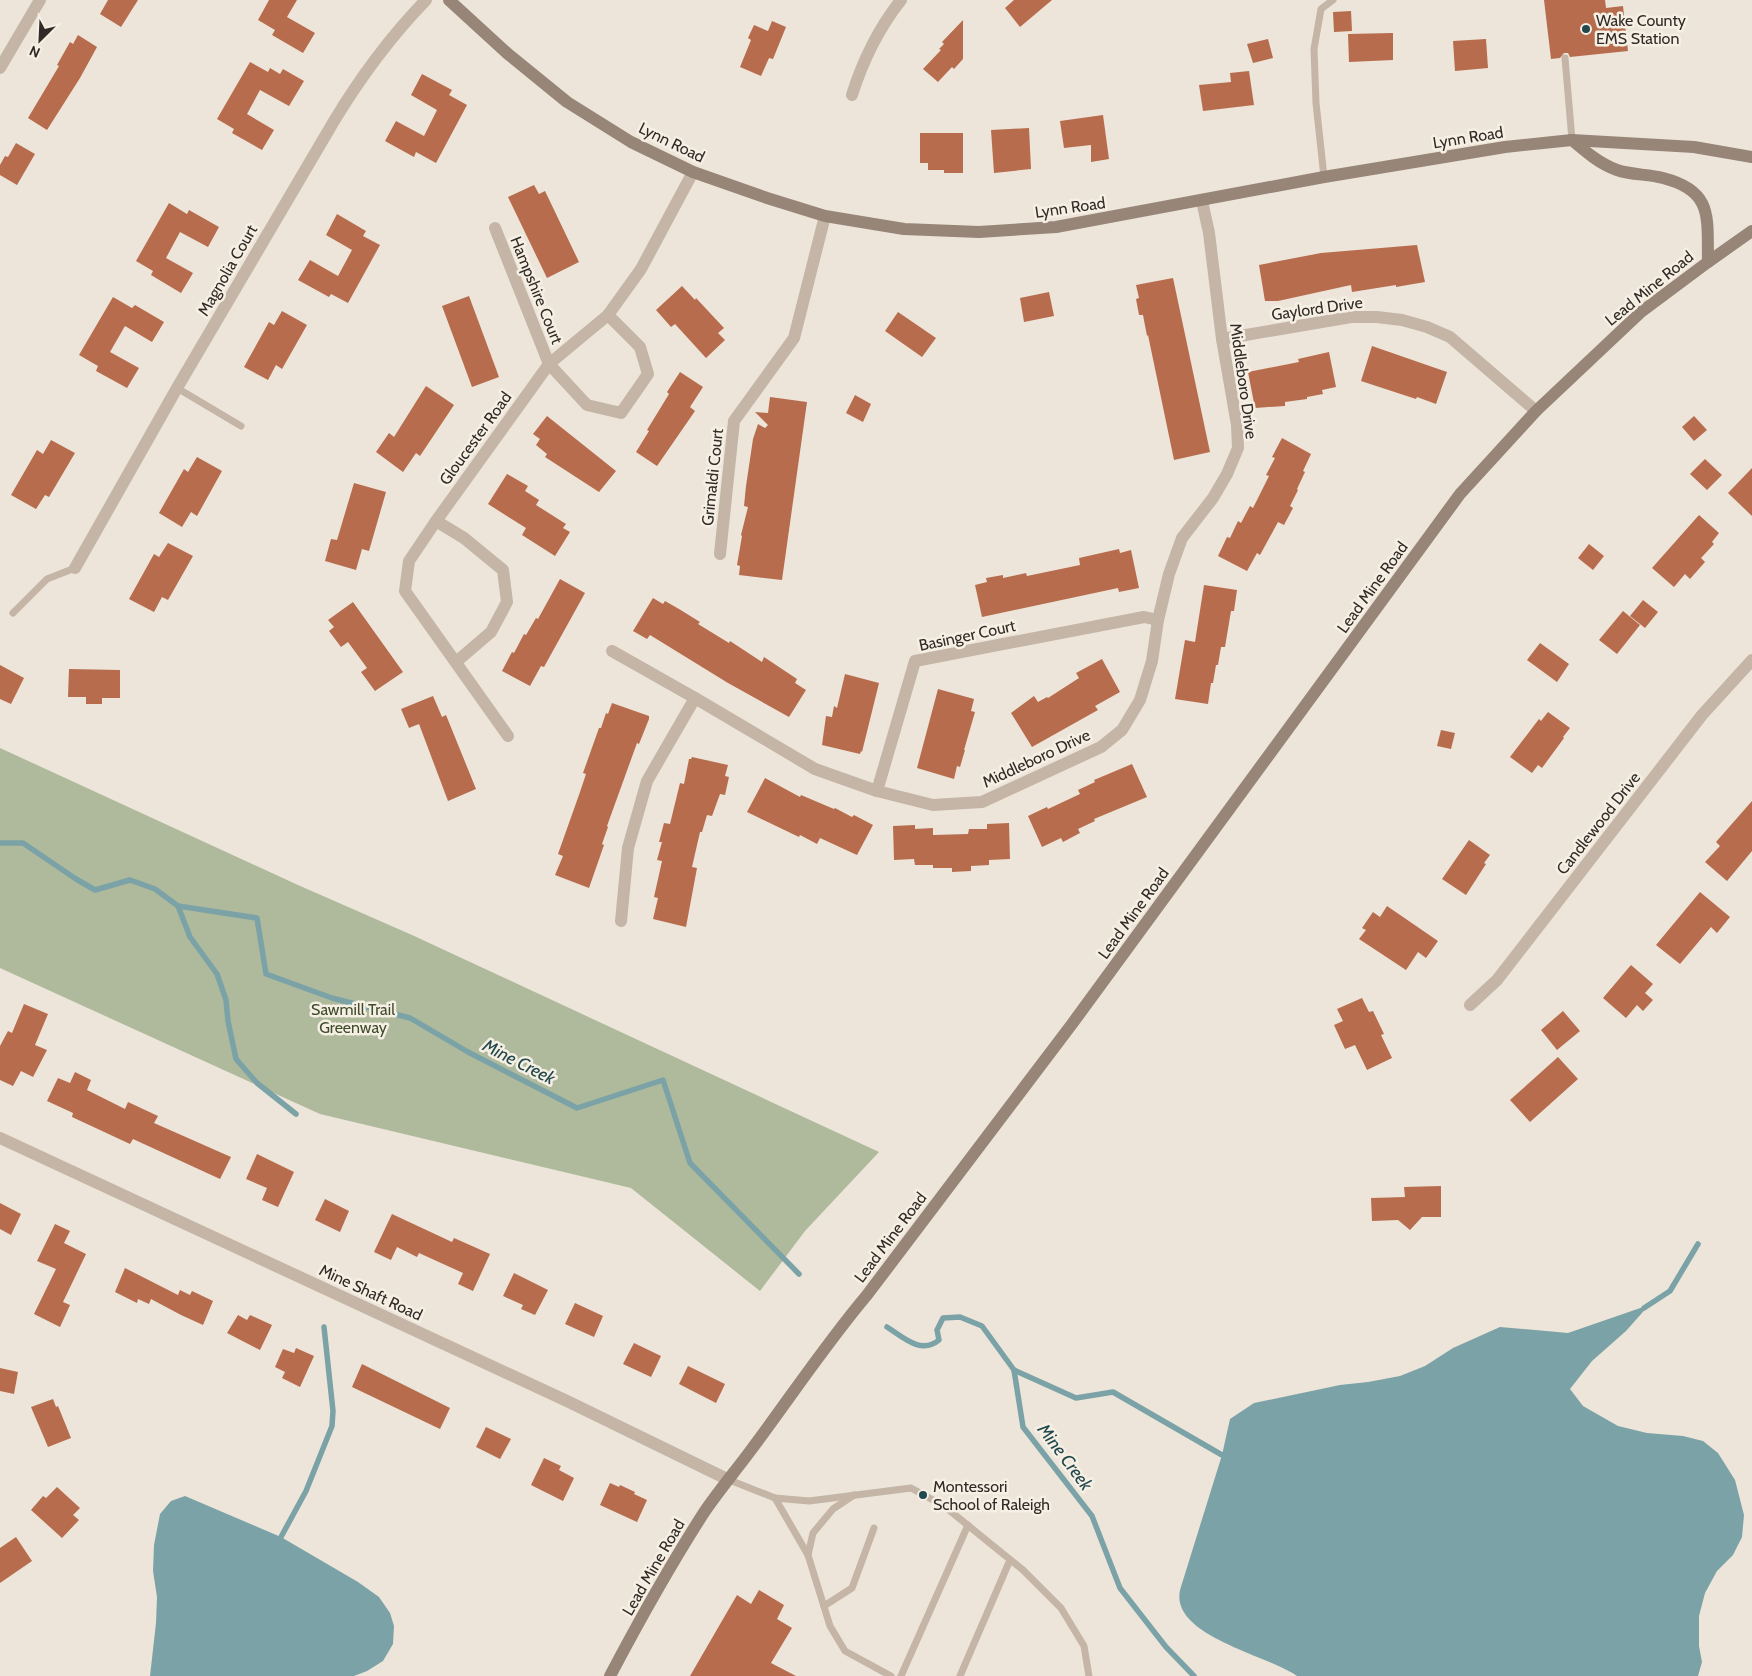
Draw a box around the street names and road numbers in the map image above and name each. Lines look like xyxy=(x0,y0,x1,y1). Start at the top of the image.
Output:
street label: Lynn Road xyxy=(636,118,708,167)
street label: Lynn Road xyxy=(1431,123,1505,152)
street label: Lynn Road xyxy=(1034,193,1107,222)
street label: Magnolia Court xyxy=(194,221,261,319)
street label: Hampshire Court xyxy=(506,234,567,347)
street label: Lead Mine Road xyxy=(1601,247,1697,330)
street label: Gaylord Drive xyxy=(1270,293,1364,324)
street label: Middleboro Drive xyxy=(1226,322,1261,440)
street label: Gloucester Road xyxy=(435,388,516,489)
street label: Grimaldi Court xyxy=(698,427,727,527)
street label: Lead Mine Road xyxy=(1333,538,1412,637)
street label: Basinger Court xyxy=(917,616,1018,655)
street label: Middleboro Drive xyxy=(979,725,1093,792)
street label: Candlewood Drive xyxy=(1553,768,1644,878)
street label: Lead Mine Road xyxy=(1094,864,1173,963)
street label: Lead Mine Road xyxy=(850,1189,930,1286)
street label: Mine Shaft Road xyxy=(316,1260,425,1325)
street label: Lead Mine Road xyxy=(618,1516,689,1619)

